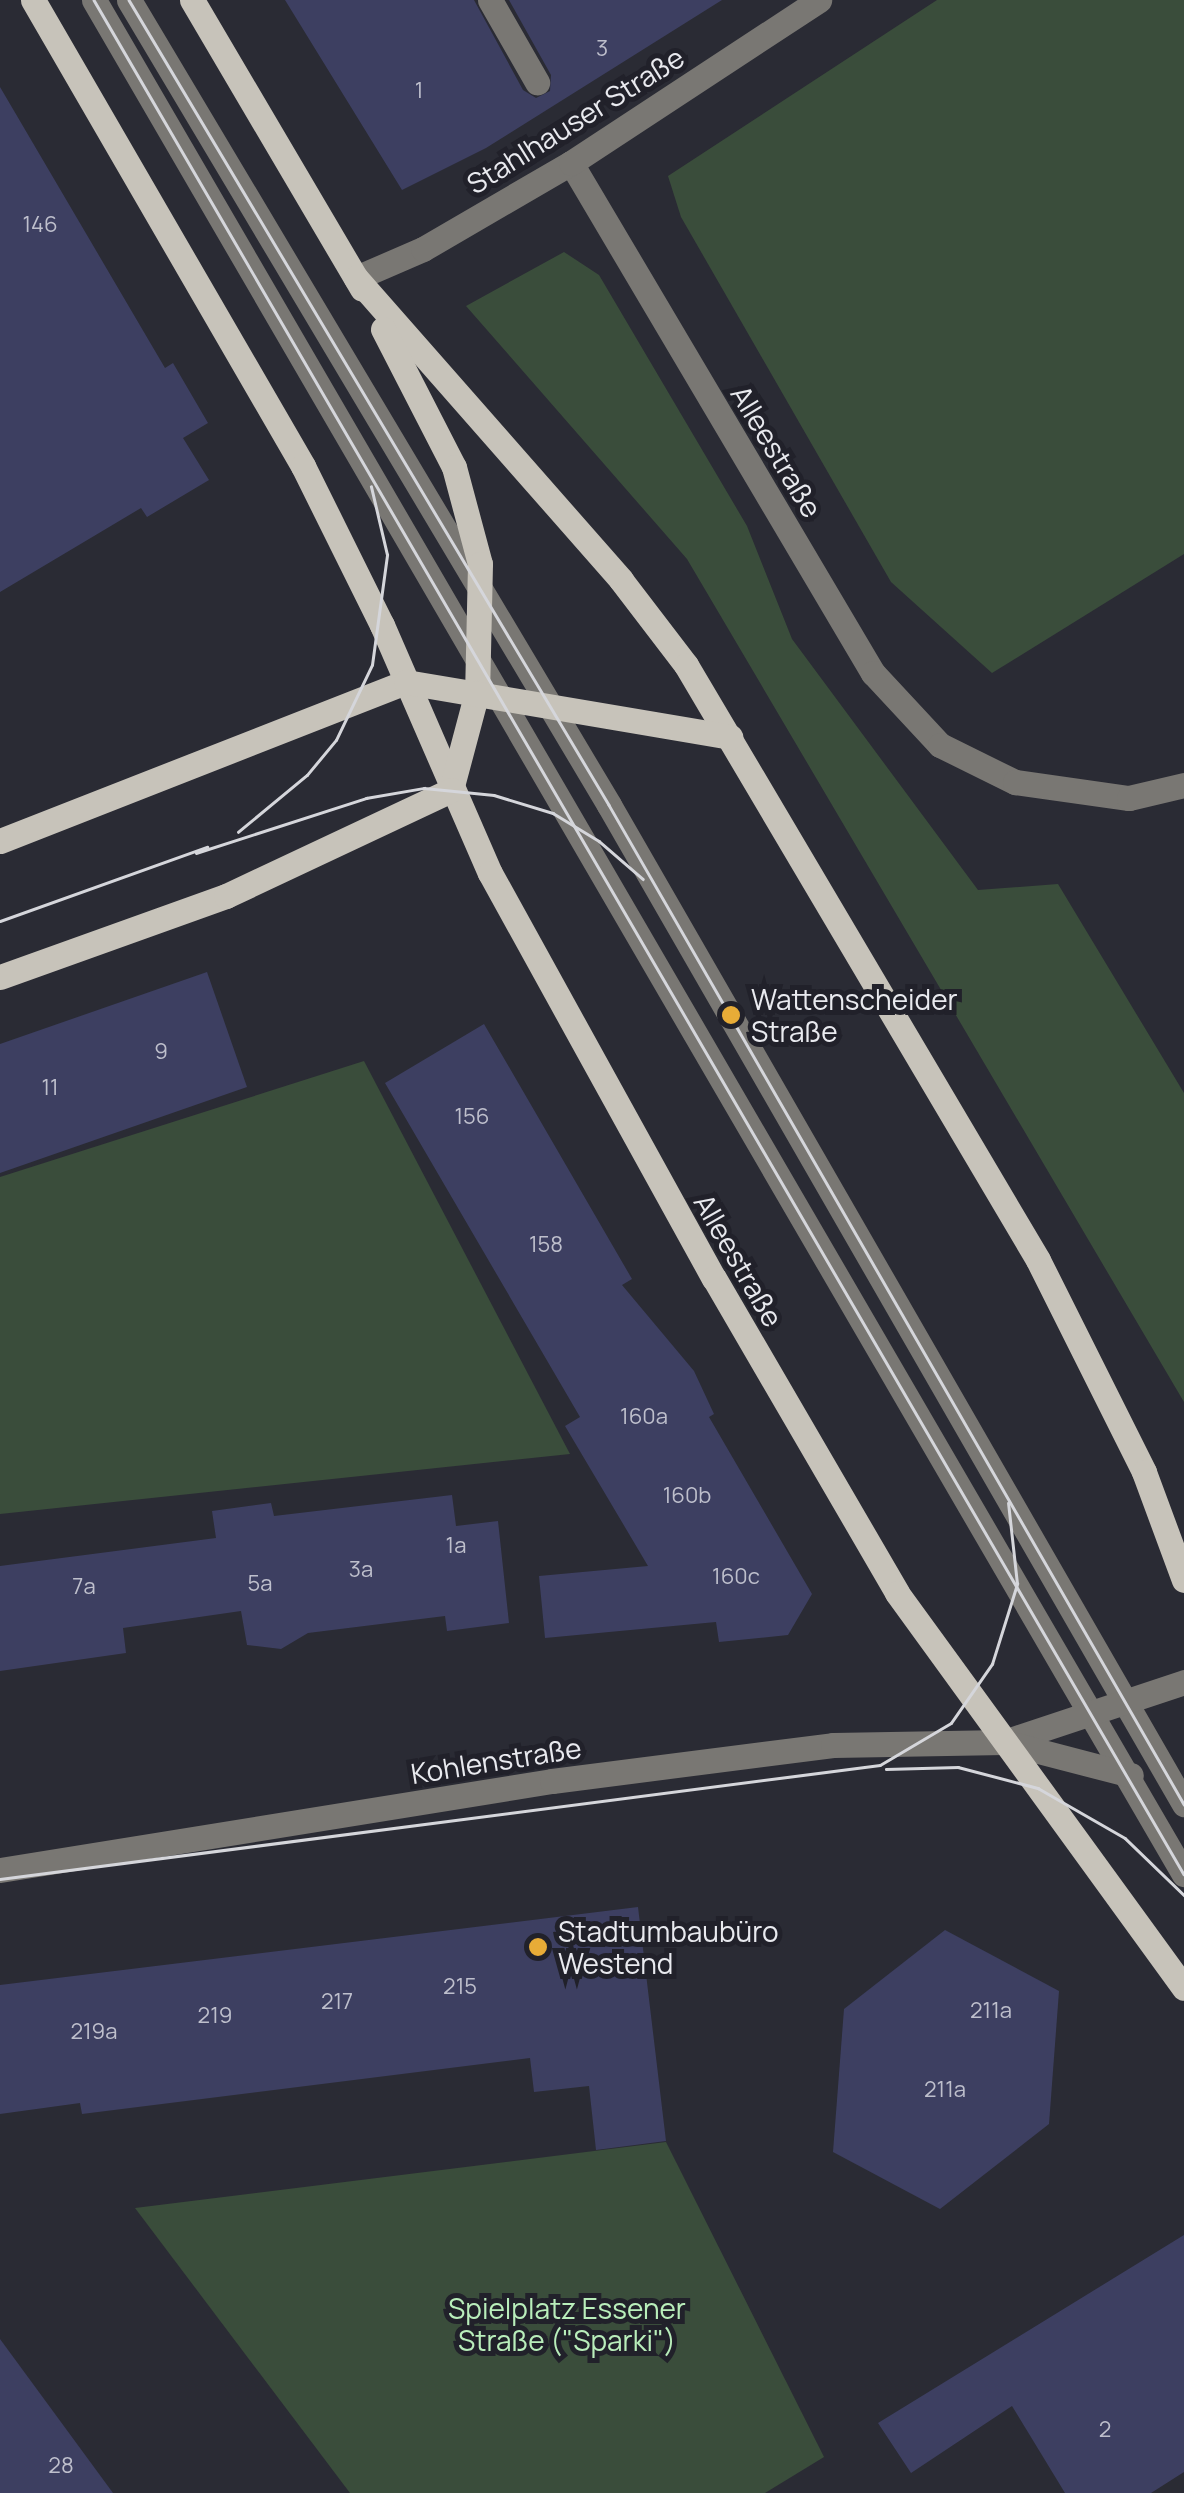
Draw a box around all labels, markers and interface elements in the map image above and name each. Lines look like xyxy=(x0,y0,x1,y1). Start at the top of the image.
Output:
house number: 3 xyxy=(596,36,608,62)
street label: Stahlhauser Straße xyxy=(460,40,690,200)
house number: 1 xyxy=(415,78,423,104)
house number: 146 xyxy=(22,212,58,238)
street label: Alleestraße xyxy=(725,379,829,523)
place label: Wattenscheider Straße xyxy=(751,982,958,1048)
marker: Wattenscheider Straße xyxy=(720,1004,742,1026)
house number: 9 xyxy=(154,1039,168,1065)
house number: 11 xyxy=(41,1075,59,1101)
house number: 156 xyxy=(455,1104,489,1130)
street label: Alleestraße xyxy=(688,1188,790,1332)
house number: 158 xyxy=(529,1232,563,1258)
house number: 160a xyxy=(620,1404,668,1430)
house number: 160b xyxy=(663,1483,711,1509)
house number: 1a xyxy=(446,1533,466,1559)
house number: 3a xyxy=(349,1557,373,1583)
house number: 160c xyxy=(712,1564,760,1590)
house number: 5a xyxy=(248,1571,272,1597)
house number: 7a xyxy=(72,1574,96,1600)
street label: Kohlenstraße xyxy=(408,1730,584,1790)
place label: Stadtumbaubüro Westend xyxy=(558,1914,779,1980)
marker: Stadtumbaubüro Westend xyxy=(527,1936,549,1958)
house number: 215 xyxy=(443,1974,477,2000)
house number: 217 xyxy=(321,1989,353,2015)
house number: 211a xyxy=(970,1998,1012,2024)
house number: 219 xyxy=(198,2003,232,2029)
house number: 219a xyxy=(71,2019,117,2045)
house number: 211a xyxy=(924,2077,966,2103)
park label: Spielplatz Essener Straße ("Sparki") xyxy=(448,2291,686,2357)
house number: 2 xyxy=(1099,2417,1111,2443)
house number: 28 xyxy=(48,2453,74,2479)

